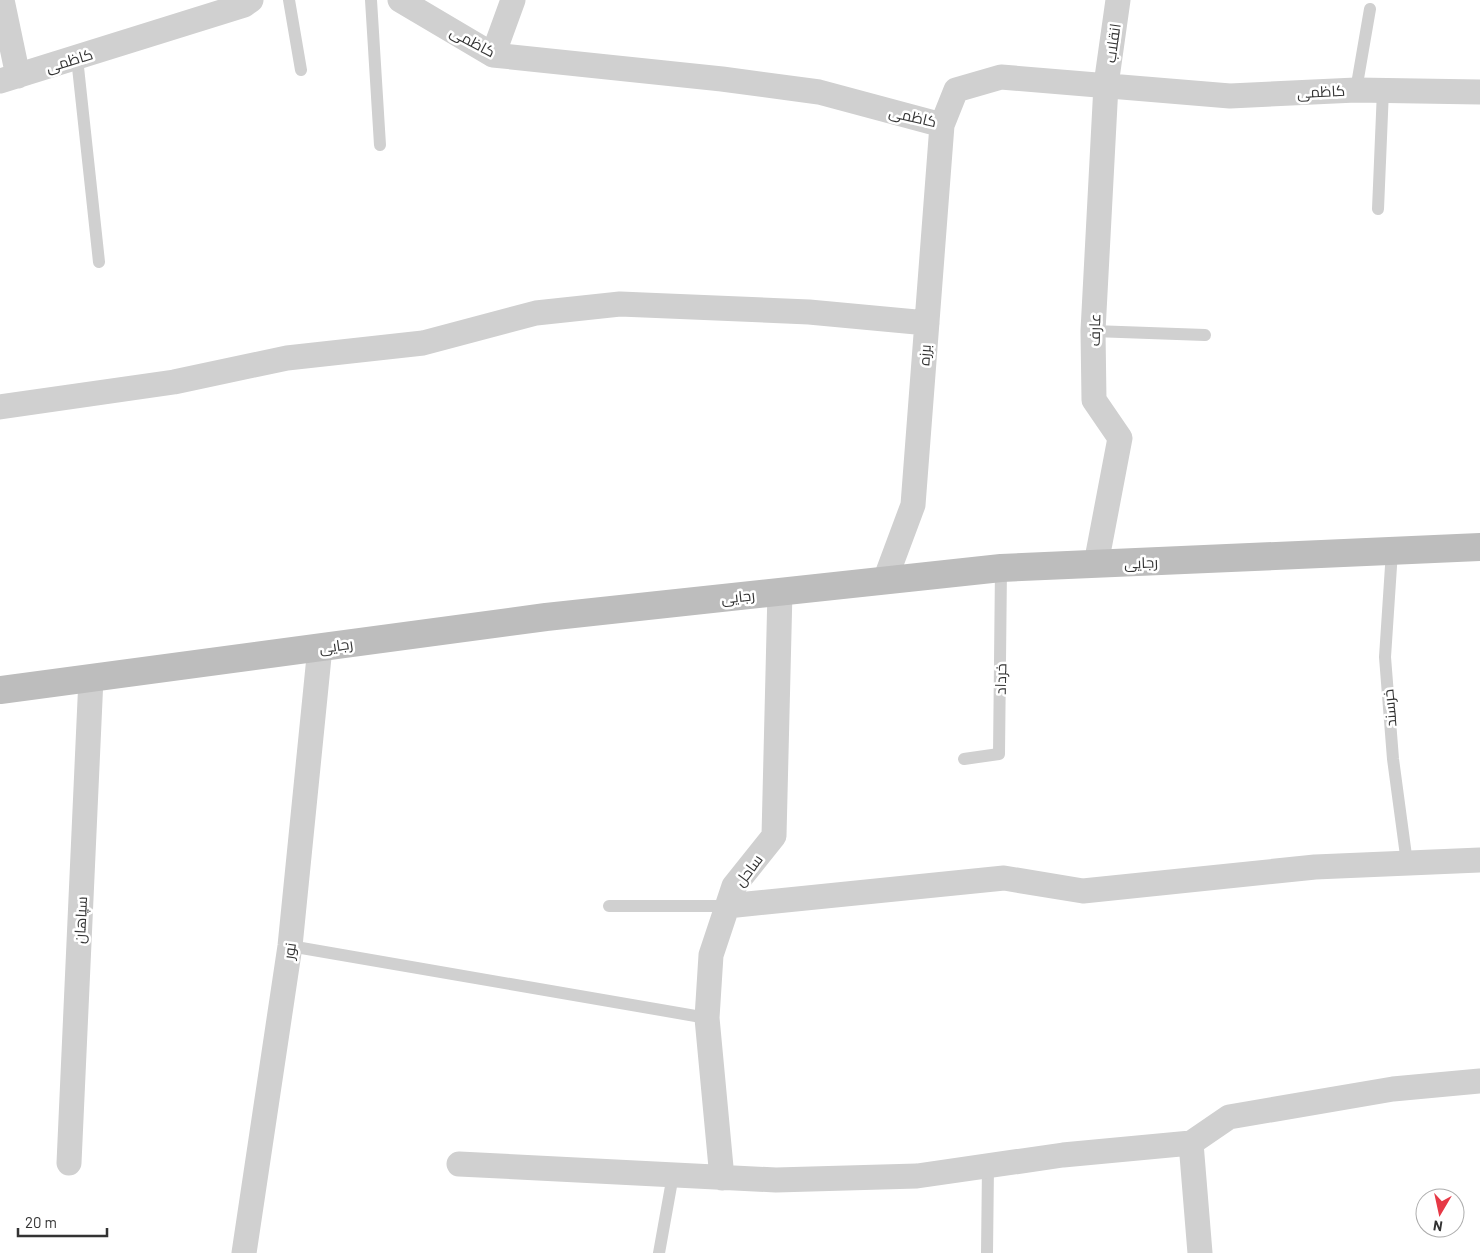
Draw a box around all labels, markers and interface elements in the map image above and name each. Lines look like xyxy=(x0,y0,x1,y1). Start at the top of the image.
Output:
street label: کاظمی xyxy=(446,22,499,62)
street label: انقلاب xyxy=(1100,22,1124,64)
street label: کاظمی xyxy=(43,44,95,78)
street label: کاظمی xyxy=(1296,81,1346,103)
street label: کاظمی xyxy=(887,102,939,132)
street label: عارف xyxy=(1085,313,1104,347)
street label: برزه xyxy=(914,344,935,366)
street label: رجایی xyxy=(1124,552,1158,574)
street label: رجایی xyxy=(720,585,756,609)
street label: رجایی xyxy=(318,634,354,658)
street label: خرداد xyxy=(991,663,1010,695)
street label: خرسند xyxy=(1378,688,1401,728)
street label: ساحل xyxy=(730,850,768,891)
street label: سپاهان xyxy=(70,896,92,944)
street label: نور xyxy=(279,942,300,962)
north arrow xyxy=(1415,1188,1465,1238)
scale bar xyxy=(18,1206,106,1238)
text: 20 m xyxy=(25,1213,57,1231)
text: N xyxy=(1432,1217,1444,1235)

